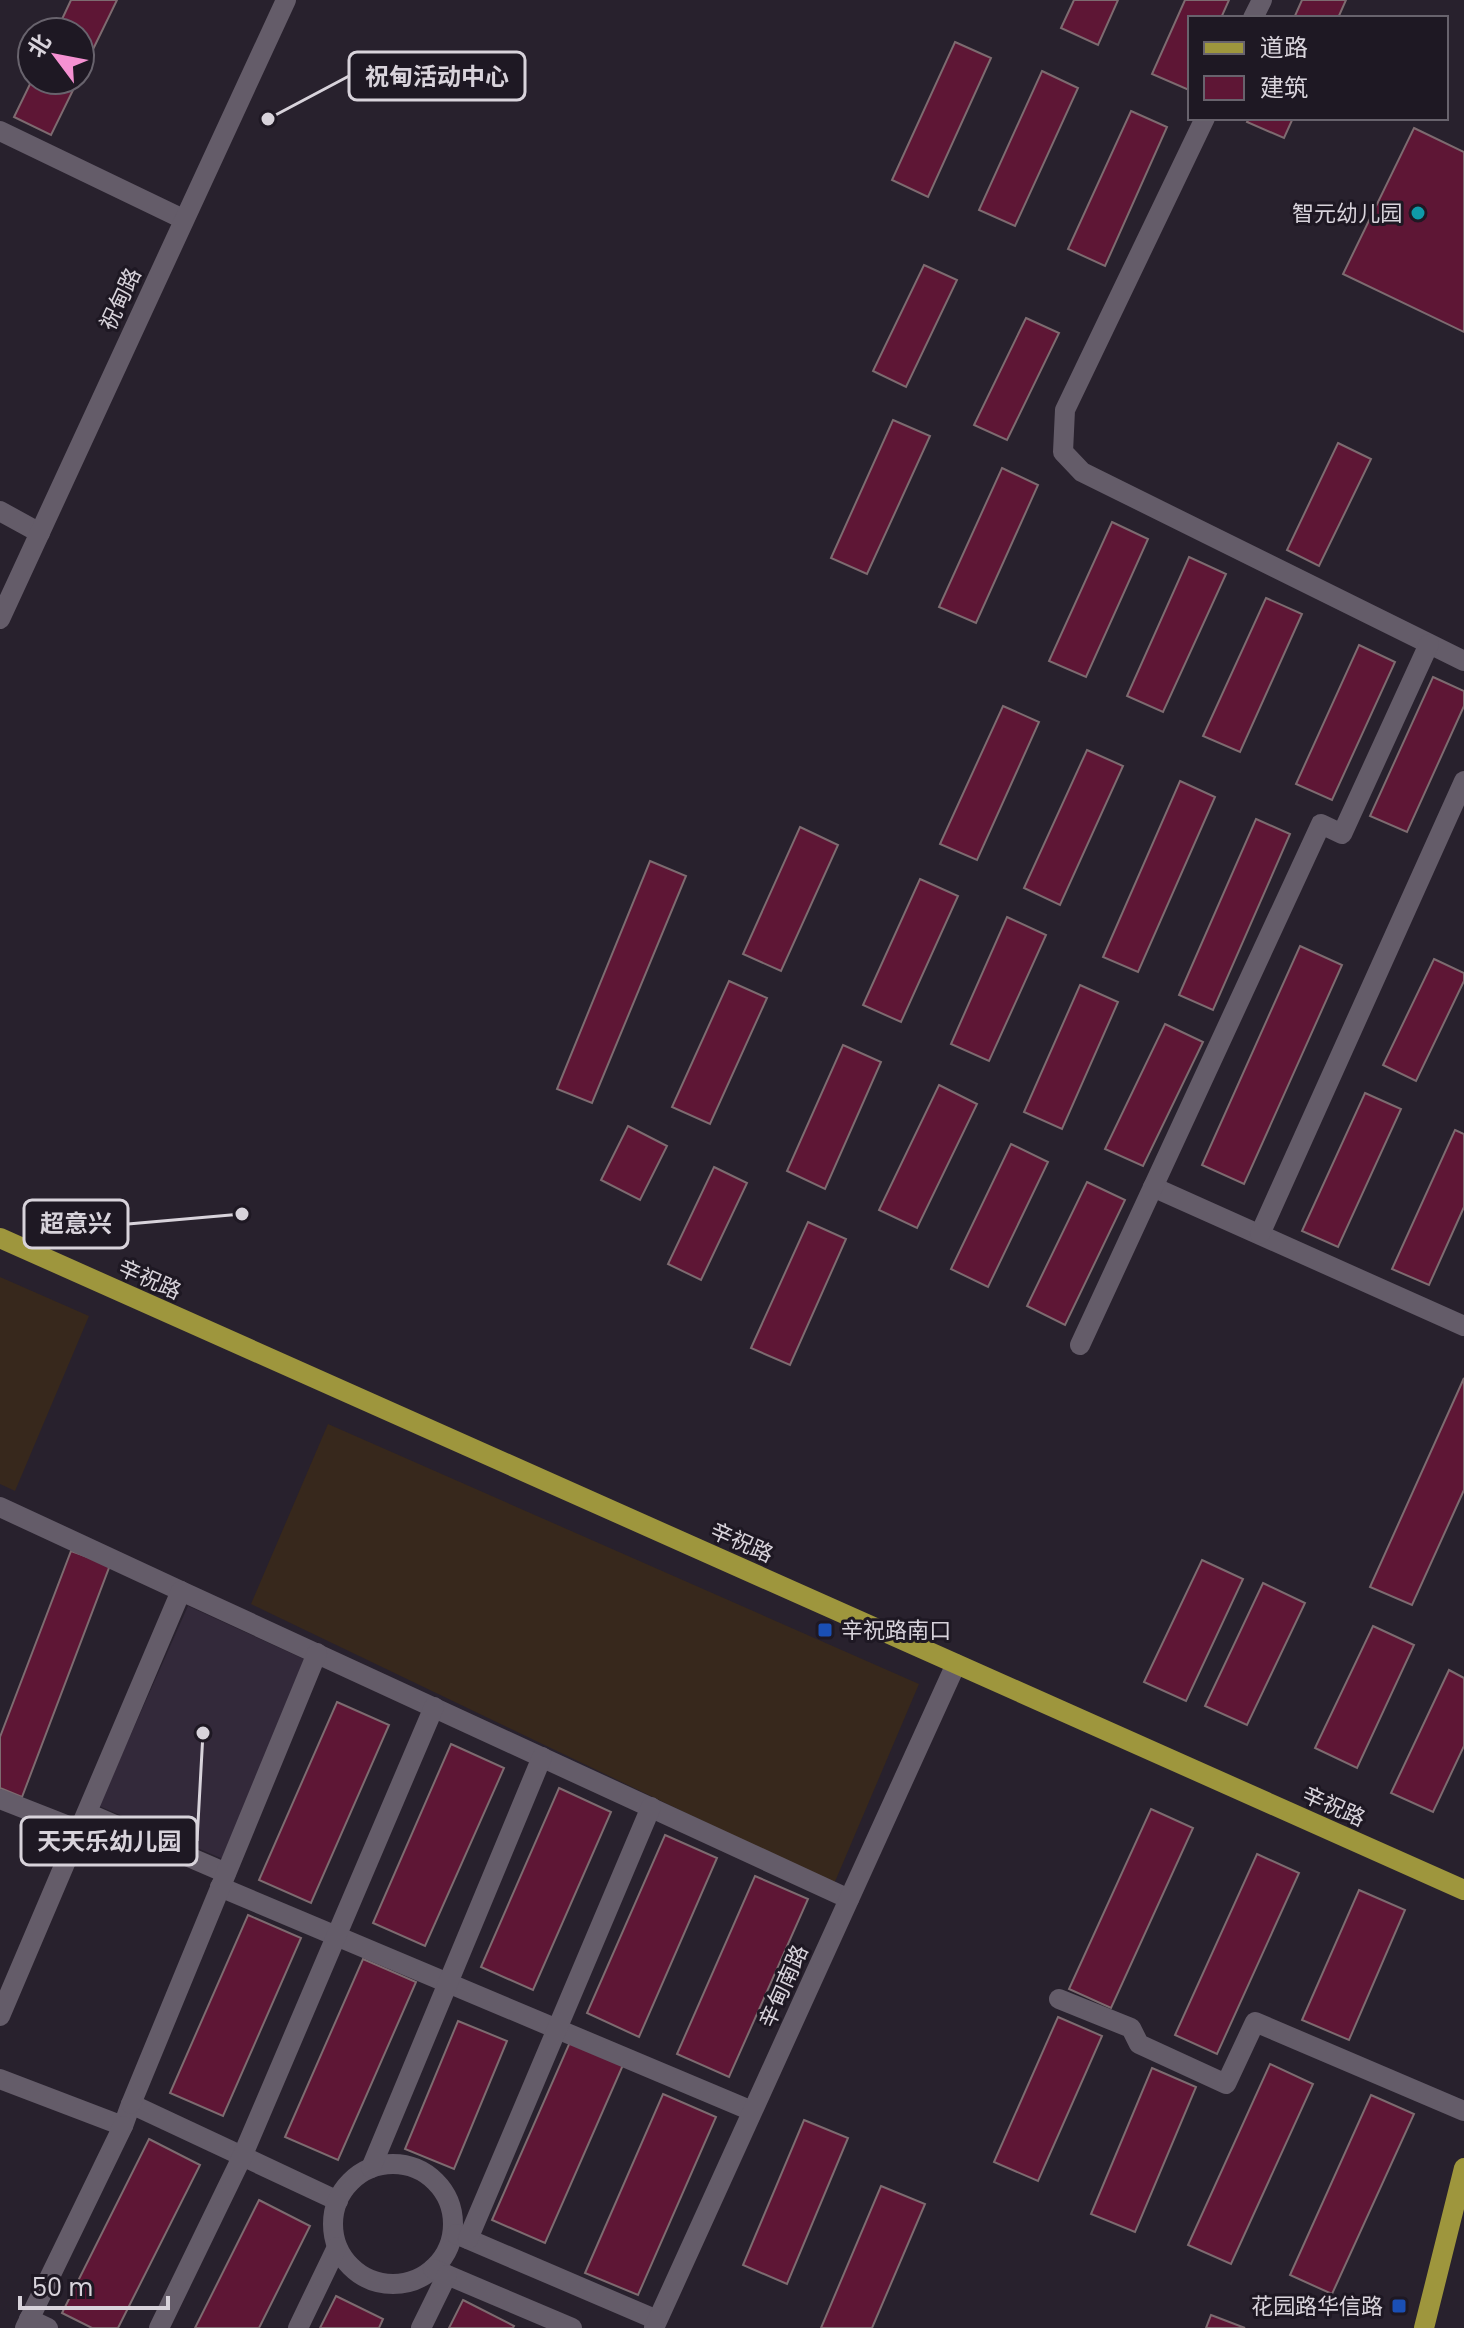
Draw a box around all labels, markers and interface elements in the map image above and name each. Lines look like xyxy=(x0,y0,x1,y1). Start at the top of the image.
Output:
north arrow xyxy=(16,16,96,96)
legend xyxy=(1188,16,1448,120)
text: 北 xyxy=(20,28,58,63)
text: 道路 xyxy=(1260,31,1308,64)
callout: 祝甸活动中心 xyxy=(349,52,525,100)
text: 祝甸活动中心 xyxy=(365,60,509,93)
text: 建筑 xyxy=(1260,71,1308,104)
place label: 智元幼儿园 xyxy=(1292,198,1402,229)
marker: 智元幼儿园 xyxy=(1409,204,1427,222)
street label: 祝甸路 xyxy=(92,263,148,336)
callout: 超意兴 xyxy=(24,1200,128,1248)
text: 超意兴 xyxy=(40,1207,112,1240)
street label: 辛祝路 xyxy=(113,1252,186,1307)
street label: 辛祝路 xyxy=(705,1515,778,1570)
place label: 辛祝路南口 xyxy=(841,1615,951,1646)
marker: 辛祝路南口 xyxy=(816,1621,834,1639)
street label: 辛祝路 xyxy=(1297,1779,1370,1834)
callout: 天天乐幼儿园 xyxy=(21,1817,197,1865)
text: 天天乐幼儿园 xyxy=(37,1825,181,1858)
street label: 辛甸南路 xyxy=(751,1940,816,2033)
scale bar xyxy=(20,2260,168,2310)
text: 50 m xyxy=(32,2271,93,2304)
place label: 花园路华信路 xyxy=(1251,2291,1383,2322)
marker: 花园路华信路 xyxy=(1390,2297,1408,2315)

